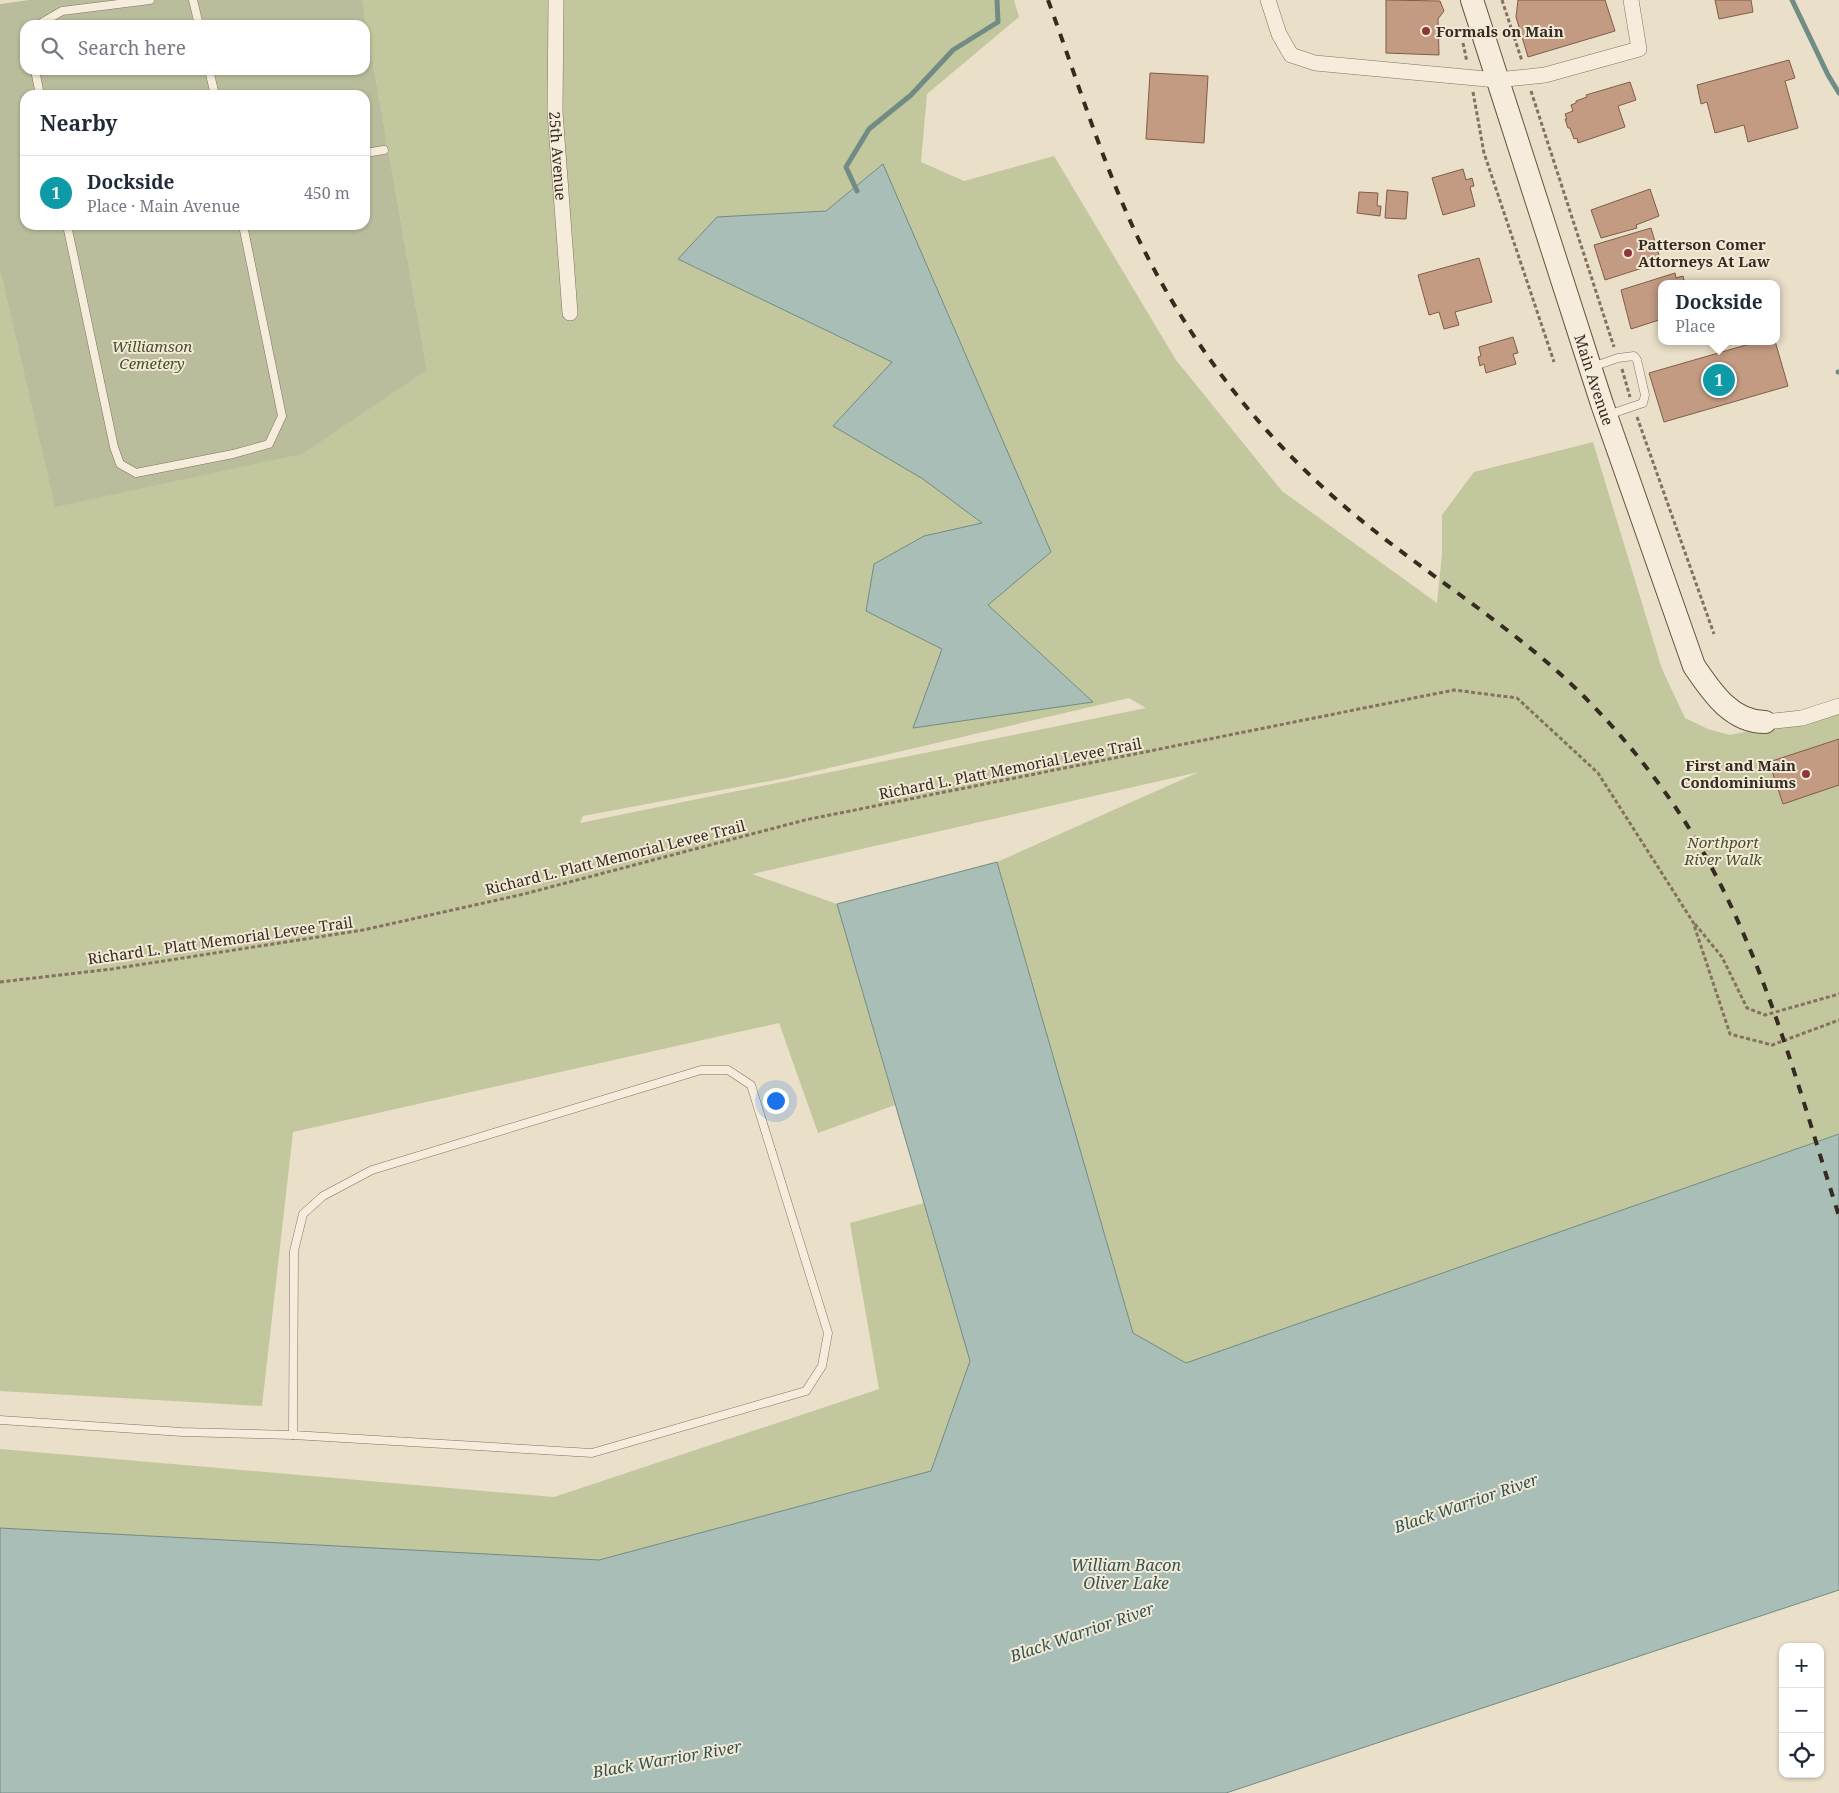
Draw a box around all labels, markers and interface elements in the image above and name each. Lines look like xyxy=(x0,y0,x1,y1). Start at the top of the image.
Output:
search box xyxy=(20,20,370,75)
place label: Formals on Main xyxy=(1436,21,1564,41)
marker: Formals on Main xyxy=(1420,25,1432,37)
icon: search xyxy=(38,34,66,62)
text: Search here xyxy=(78,35,186,61)
text: Nearby xyxy=(40,109,118,137)
street label: 25th Avenue xyxy=(545,111,572,201)
text: Dockside xyxy=(87,169,174,195)
text: 1 xyxy=(51,182,61,204)
text: 450 m xyxy=(304,182,350,204)
text: Place · Main Avenue xyxy=(87,195,240,217)
place label: Patterson Comer Attorneys At Law xyxy=(1638,234,1770,271)
marker: Patterson Comer Attorneys At Law xyxy=(1622,247,1634,259)
popup xyxy=(1658,280,1780,345)
text: Dockside xyxy=(1675,289,1763,315)
text: Place xyxy=(1675,315,1715,337)
street label: Main Avenue xyxy=(1570,332,1619,428)
park label: Williamson Cemetery xyxy=(112,336,192,373)
pin: 1 xyxy=(1703,361,1735,399)
street label: Richard L. Platt Memorial Levee Trail xyxy=(877,733,1144,803)
place label: First and Main Condominiums xyxy=(1680,755,1796,792)
marker: First and Main Condominiums xyxy=(1800,768,1812,780)
street label: Richard L. Platt Memorial Levee Trail xyxy=(483,815,747,899)
park label: Northport River Walk xyxy=(1683,832,1762,869)
street label: Richard L. Platt Memorial Levee Trail xyxy=(86,911,354,969)
your location xyxy=(763,1088,789,1114)
water label: Black Warrior River xyxy=(1390,1468,1541,1538)
water label: William Bacon Oliver Lake xyxy=(1071,1554,1182,1594)
water label: Black Warrior River xyxy=(1006,1597,1157,1667)
map controls xyxy=(1779,1643,1824,1778)
button: + xyxy=(1779,1643,1824,1688)
button: − xyxy=(1779,1688,1824,1733)
button: locate xyxy=(1779,1733,1824,1778)
water label: Black Warrior River xyxy=(590,1735,744,1783)

